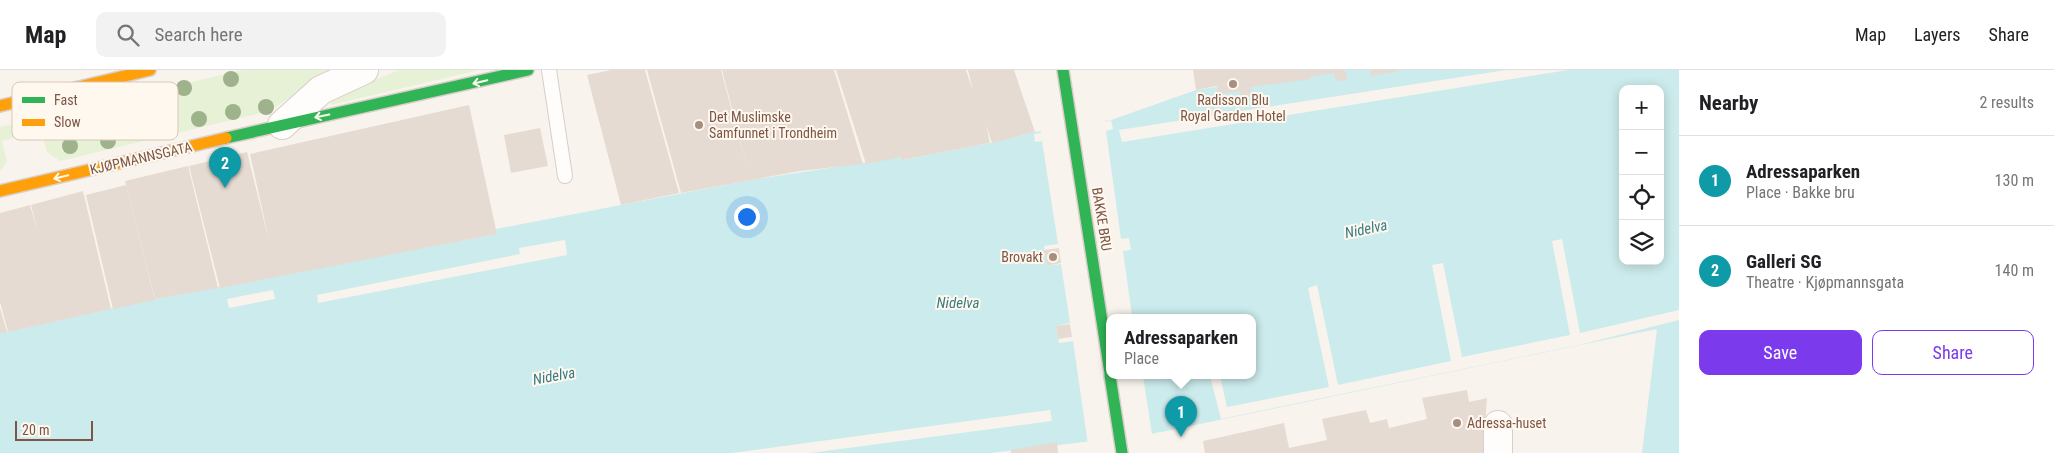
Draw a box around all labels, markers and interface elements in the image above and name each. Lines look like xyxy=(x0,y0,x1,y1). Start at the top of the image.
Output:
search box xyxy=(96,12,446,57)
text: Map xyxy=(25,21,66,49)
icon: search xyxy=(114,21,142,49)
text: Search here xyxy=(154,23,243,46)
text: Map xyxy=(1855,24,1886,45)
text: Layers xyxy=(1914,24,1961,45)
text: Share xyxy=(1989,24,2029,45)
one-way arrow xyxy=(473,78,489,87)
marker: Radisson Blu Royal Garden Hotel xyxy=(1227,78,1239,90)
legend xyxy=(12,82,178,140)
map controls xyxy=(1619,85,1664,265)
button: + xyxy=(1619,85,1664,130)
text: Nearby xyxy=(1699,91,1758,115)
text: Fast xyxy=(54,92,78,108)
place label: Radisson Blu Royal Garden Hotel xyxy=(1180,92,1286,124)
text: 2 results xyxy=(1979,93,2034,112)
place label: Det Muslimske Samfunnet i Trondheim xyxy=(709,109,837,141)
one-way arrow xyxy=(314,112,330,122)
text: Slow xyxy=(54,114,81,130)
marker: Det Muslimske Samfunnet i Trondheim xyxy=(693,119,705,131)
button: − xyxy=(1619,130,1664,175)
street label: KJØPMANNSGATA xyxy=(88,138,194,178)
pin: 2 xyxy=(209,147,241,188)
text: Adressaparken xyxy=(1746,160,1860,183)
text: 1 xyxy=(1711,171,1719,190)
text: 130 m xyxy=(1995,171,2034,190)
one-way arrow xyxy=(54,173,70,182)
button: locate xyxy=(1619,175,1664,220)
text: Place · Bakke bru xyxy=(1746,183,1855,202)
street label: BAKKE BRU xyxy=(1089,186,1115,252)
your location xyxy=(734,204,760,230)
water label: Nidelva xyxy=(1343,216,1389,242)
button: layers xyxy=(1619,220,1664,265)
place label: Brovakt xyxy=(1001,249,1043,265)
text: Galleri SG xyxy=(1746,250,1822,273)
marker: Brovakt xyxy=(1047,251,1059,263)
text: 2 xyxy=(1711,261,1719,280)
text: 140 m xyxy=(1995,261,2034,280)
text: Theatre · Kjøpmannsgata xyxy=(1746,273,1904,292)
water label: Nidelva xyxy=(937,294,979,312)
popup xyxy=(1106,314,1256,379)
text: Adressaparken xyxy=(1124,326,1238,349)
button: Save xyxy=(1699,330,1862,375)
button: Share xyxy=(1872,330,2034,375)
text: Place xyxy=(1124,349,1159,368)
water label: Nidelva xyxy=(531,363,577,389)
pin: 1 xyxy=(1165,396,1197,437)
place label: Adressa-huset xyxy=(1467,415,1546,431)
marker: Adressa-huset xyxy=(1451,417,1463,429)
scale bar xyxy=(15,418,92,441)
text: 20 m xyxy=(22,422,50,438)

